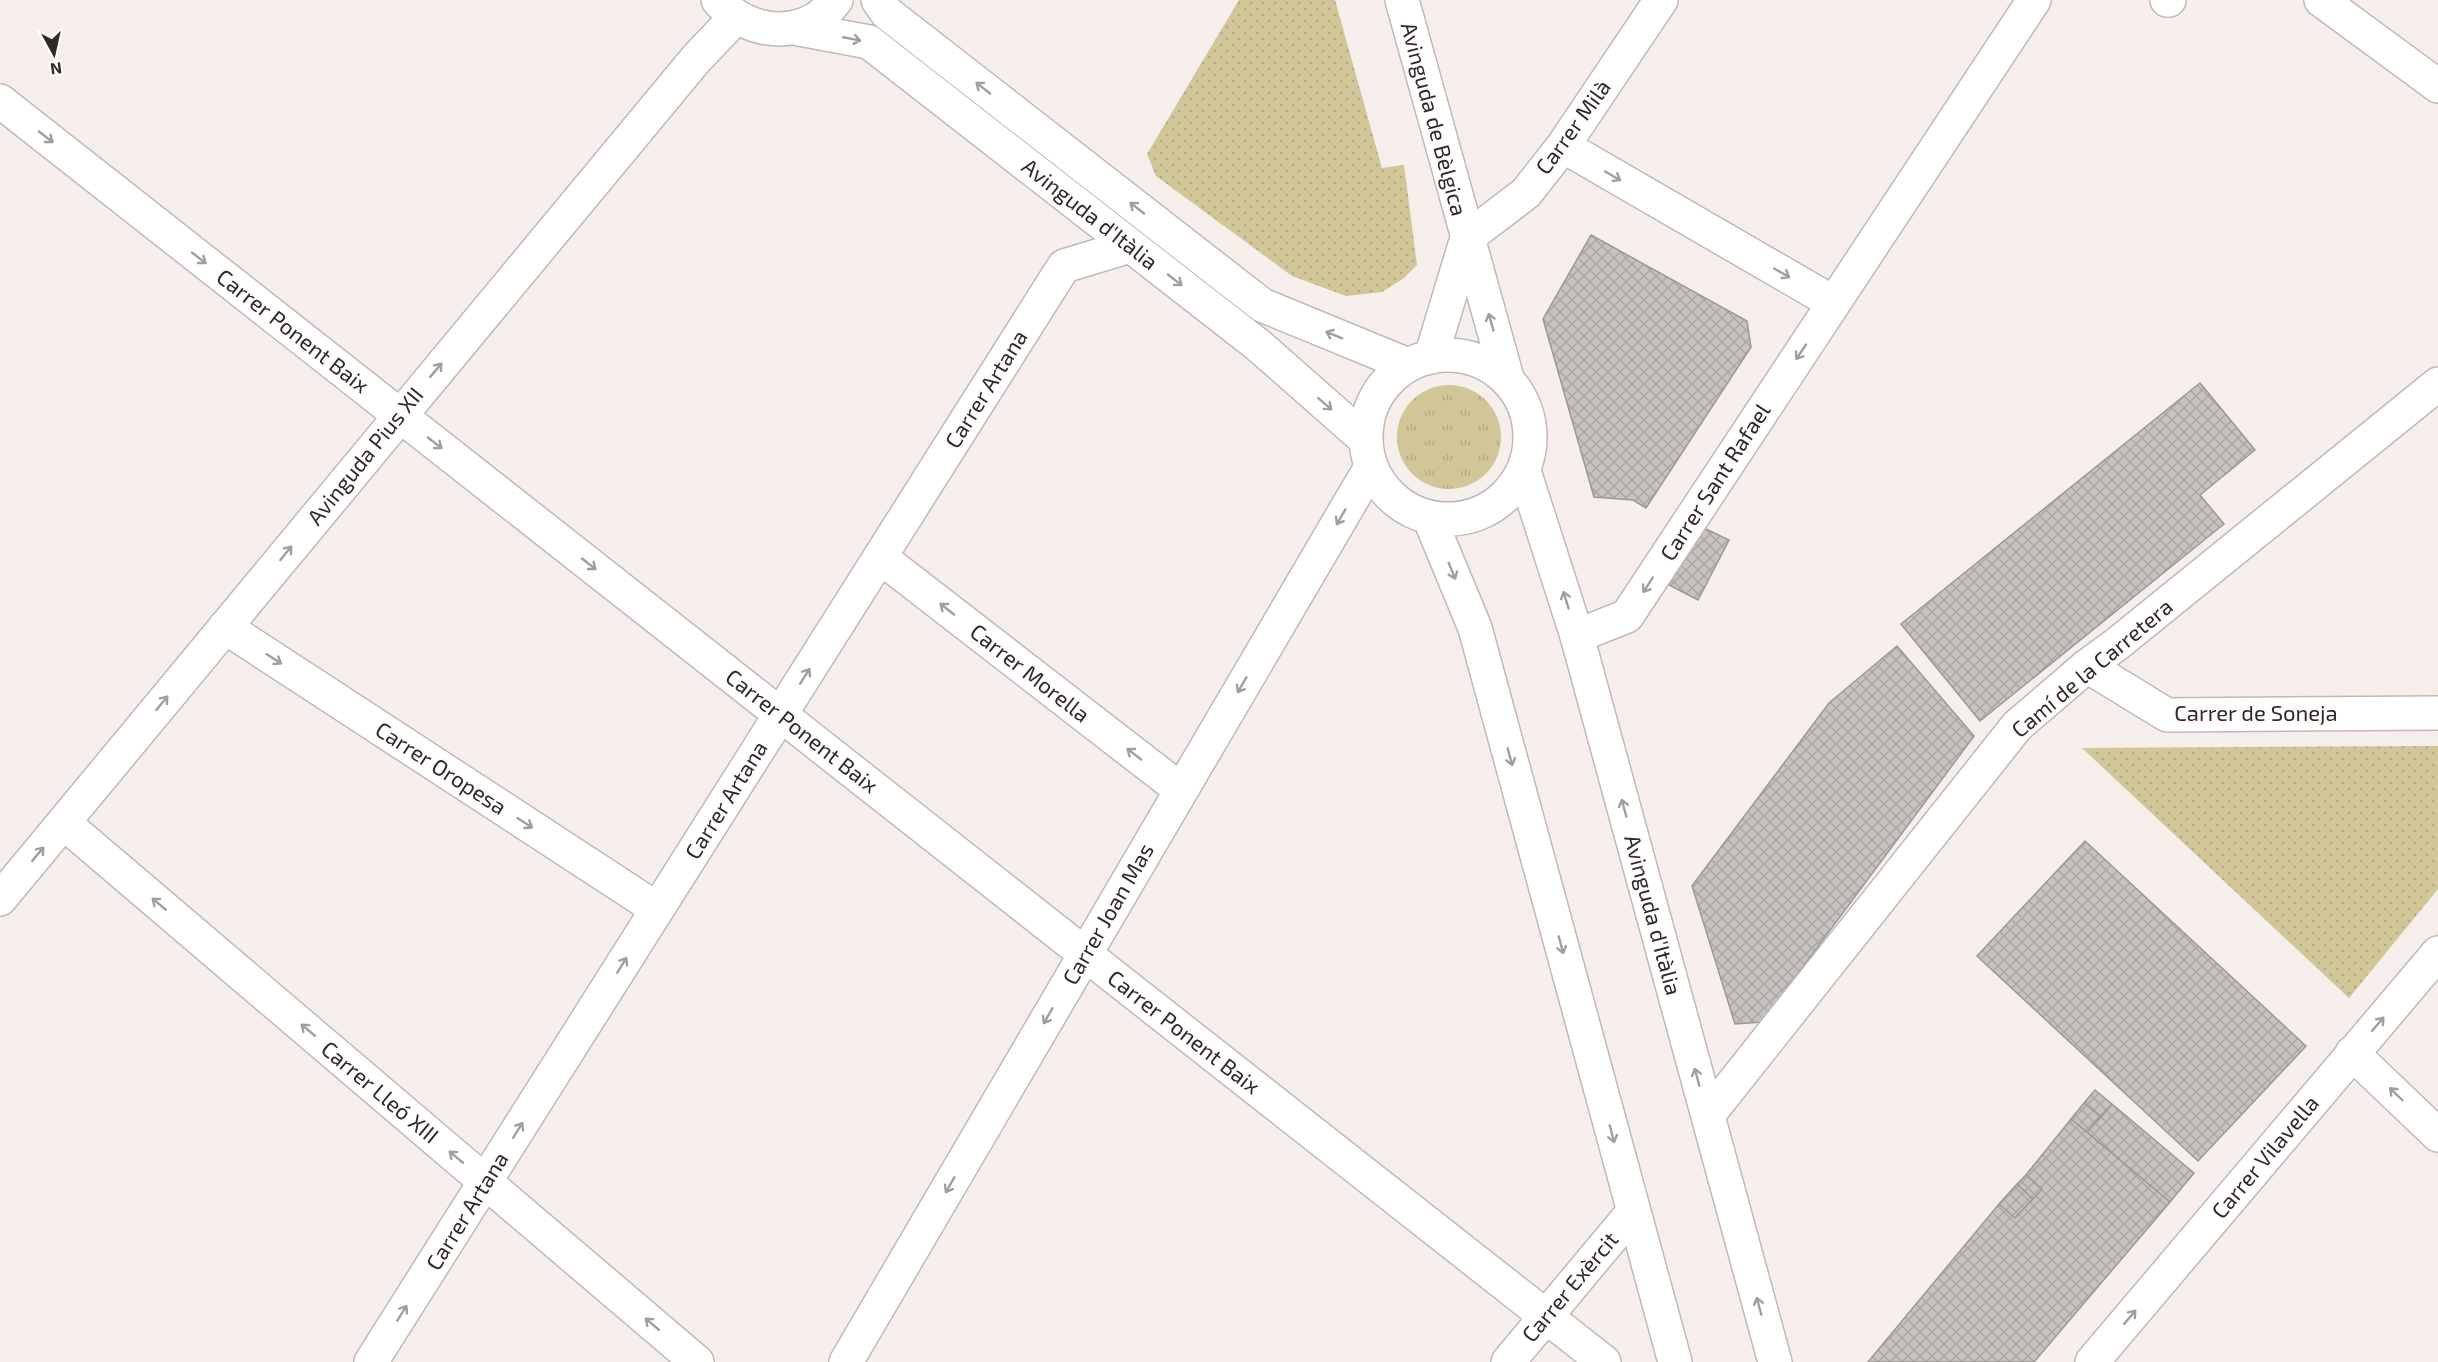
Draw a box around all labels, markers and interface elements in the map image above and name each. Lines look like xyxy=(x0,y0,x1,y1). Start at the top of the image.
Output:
street label: Avinguda de Bèlgica xyxy=(1397,19,1473,218)
north arrow xyxy=(24,24,84,84)
one-way arrow xyxy=(841,34,861,45)
text: N xyxy=(49,59,63,80)
street label: Carrer Milà xyxy=(1529,74,1615,179)
one-way arrow xyxy=(975,82,991,95)
one-way arrow xyxy=(38,131,54,144)
street label: Avinguda d'Itàlia xyxy=(1018,152,1164,274)
one-way arrow xyxy=(1605,170,1622,182)
one-way arrow xyxy=(1129,201,1145,214)
one-way arrow xyxy=(191,251,207,264)
street label: Carrer Ponent Baix xyxy=(212,263,375,398)
one-way arrow xyxy=(1773,267,1790,279)
one-way arrow xyxy=(1166,274,1182,287)
one-way arrow xyxy=(1485,313,1496,332)
street label: Carrer Artana xyxy=(939,325,1032,452)
one-way arrow xyxy=(1326,329,1344,340)
one-way arrow xyxy=(1795,343,1807,360)
one-way arrow xyxy=(430,362,443,378)
street label: Avinguda Pius XII xyxy=(301,381,428,529)
one-way arrow xyxy=(1317,397,1332,411)
street label: Carrer Sant Rafael xyxy=(1654,398,1775,565)
one-way arrow xyxy=(427,437,443,450)
one-way arrow xyxy=(1335,508,1347,525)
one-way arrow xyxy=(279,545,292,561)
one-way arrow xyxy=(580,557,596,570)
one-way arrow xyxy=(1447,562,1458,580)
one-way arrow xyxy=(1641,576,1653,593)
one-way arrow xyxy=(1560,591,1571,610)
street label: Camí de la Carretera xyxy=(2006,592,2177,742)
one-way arrow xyxy=(940,603,956,615)
street label: Carrer Morella xyxy=(966,618,1095,727)
one-way arrow xyxy=(265,653,281,665)
street label: Carrer Ponent Baix xyxy=(721,663,884,798)
one-way arrow xyxy=(799,668,811,685)
one-way arrow xyxy=(1236,676,1248,693)
one-way arrow xyxy=(155,696,168,712)
street label: Carrer de Soneja xyxy=(2174,699,2338,726)
street label: Carrer Oropesa xyxy=(371,715,512,819)
street label: Carrer Artana xyxy=(679,736,772,863)
one-way arrow xyxy=(1505,747,1516,766)
one-way arrow xyxy=(1127,748,1143,761)
one-way arrow xyxy=(1618,799,1629,818)
one-way arrow xyxy=(516,817,533,829)
street label: Avinguda d'Itàlia xyxy=(1620,832,1688,998)
street label: Carrer Joan Mas xyxy=(1056,838,1158,989)
one-way arrow xyxy=(31,846,44,862)
one-way arrow xyxy=(151,897,167,910)
one-way arrow xyxy=(1556,936,1567,955)
one-way arrow xyxy=(616,957,628,974)
street label: Carrer Ponent Baix xyxy=(1103,964,1266,1099)
one-way arrow xyxy=(1042,1008,1054,1025)
one-way arrow xyxy=(2370,1016,2384,1032)
one-way arrow xyxy=(301,1023,316,1037)
street label: Carrer Lleó XIII xyxy=(317,1035,444,1148)
one-way arrow xyxy=(1691,1068,1703,1087)
one-way arrow xyxy=(2388,1087,2403,1102)
street label: Carrer Vilavella xyxy=(2205,1090,2323,1223)
one-way arrow xyxy=(512,1122,524,1139)
one-way arrow xyxy=(1607,1124,1618,1143)
street label: Carrer Artana xyxy=(420,1147,513,1274)
one-way arrow xyxy=(448,1150,464,1163)
one-way arrow xyxy=(943,1176,955,1193)
street label: Carrer Exèrcit xyxy=(1516,1226,1623,1347)
one-way arrow xyxy=(1753,1296,1765,1315)
one-way arrow xyxy=(396,1304,409,1321)
one-way arrow xyxy=(2123,1310,2137,1325)
one-way arrow xyxy=(645,1317,660,1331)

